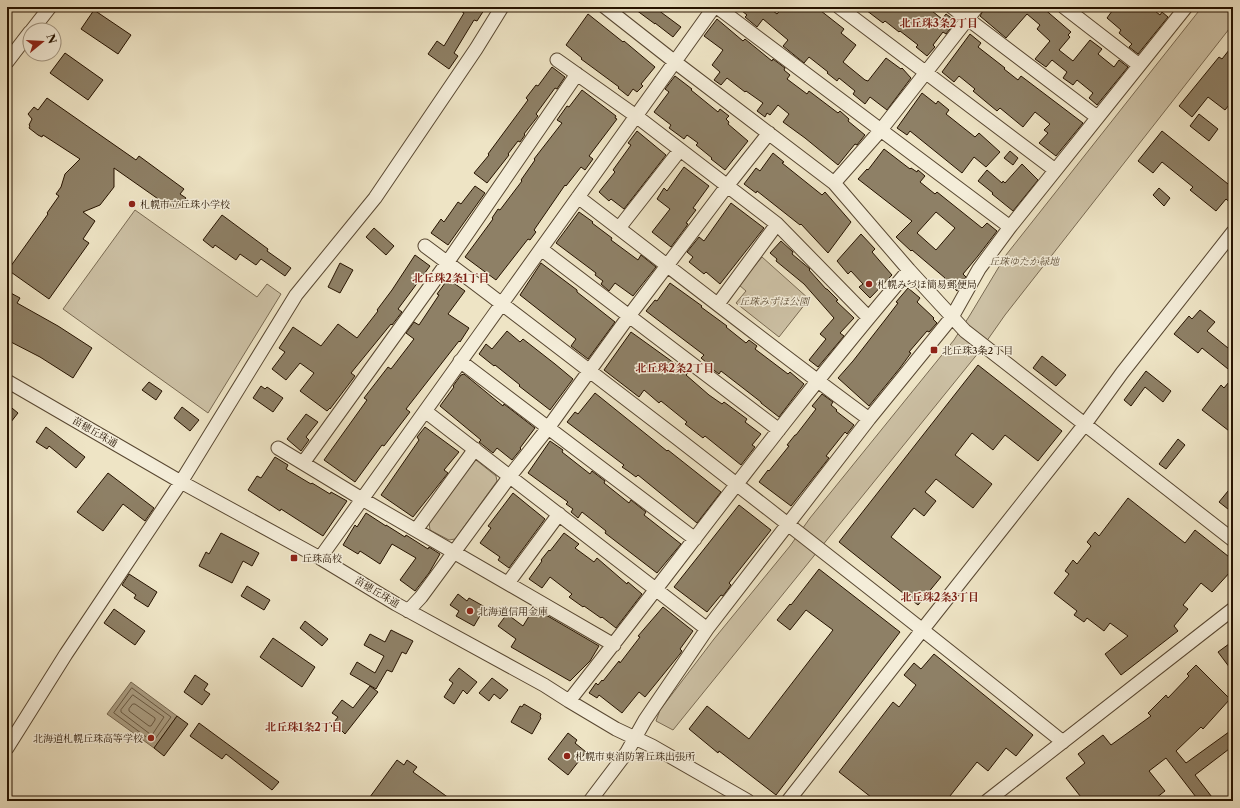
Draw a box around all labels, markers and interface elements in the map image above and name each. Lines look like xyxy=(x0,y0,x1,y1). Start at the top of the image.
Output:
district label: 北丘珠3条2丁目 xyxy=(900,16,978,30)
north arrow xyxy=(22,22,62,62)
text: N xyxy=(43,32,60,46)
place label: 札幌市立丘珠小学校 xyxy=(140,198,230,211)
marker: 札幌市立丘珠小学校 xyxy=(127,199,137,209)
park label: 丘珠ゆたか緑地 xyxy=(989,255,1060,268)
district label: 北丘珠2条1丁目 xyxy=(412,271,490,285)
place label: 札幌みづほ簡易郵便局 xyxy=(877,278,977,291)
marker: 札幌みづほ簡易郵便局 xyxy=(864,279,874,289)
park label: 丘珠みずほ公園 xyxy=(739,295,811,308)
place label: 北丘珠3条2丁目 xyxy=(942,344,1013,357)
marker: 北丘珠3条2丁目 xyxy=(929,345,939,355)
district label: 北丘珠2条2丁目 xyxy=(636,361,715,375)
street label: 苗穂丘珠通 xyxy=(70,414,120,450)
place label: 丘珠高校 xyxy=(302,552,342,565)
marker: 丘珠高校 xyxy=(289,553,299,563)
street label: 苗穂丘珠通 xyxy=(352,574,402,610)
district label: 北丘珠2条3丁目 xyxy=(901,590,979,604)
place label: 北海道信用金庫 xyxy=(478,605,548,618)
marker: 北海道信用金庫 xyxy=(465,606,475,616)
district label: 北丘珠1条2丁目 xyxy=(265,720,343,734)
place label: 北海道札幌丘珠高等学校 xyxy=(33,732,143,745)
marker: 北海道札幌丘珠高等学校 xyxy=(146,733,156,743)
place label: 札幌市東消防署丘珠出張所 xyxy=(575,750,695,763)
marker: 札幌市東消防署丘珠出張所 xyxy=(562,751,572,761)

